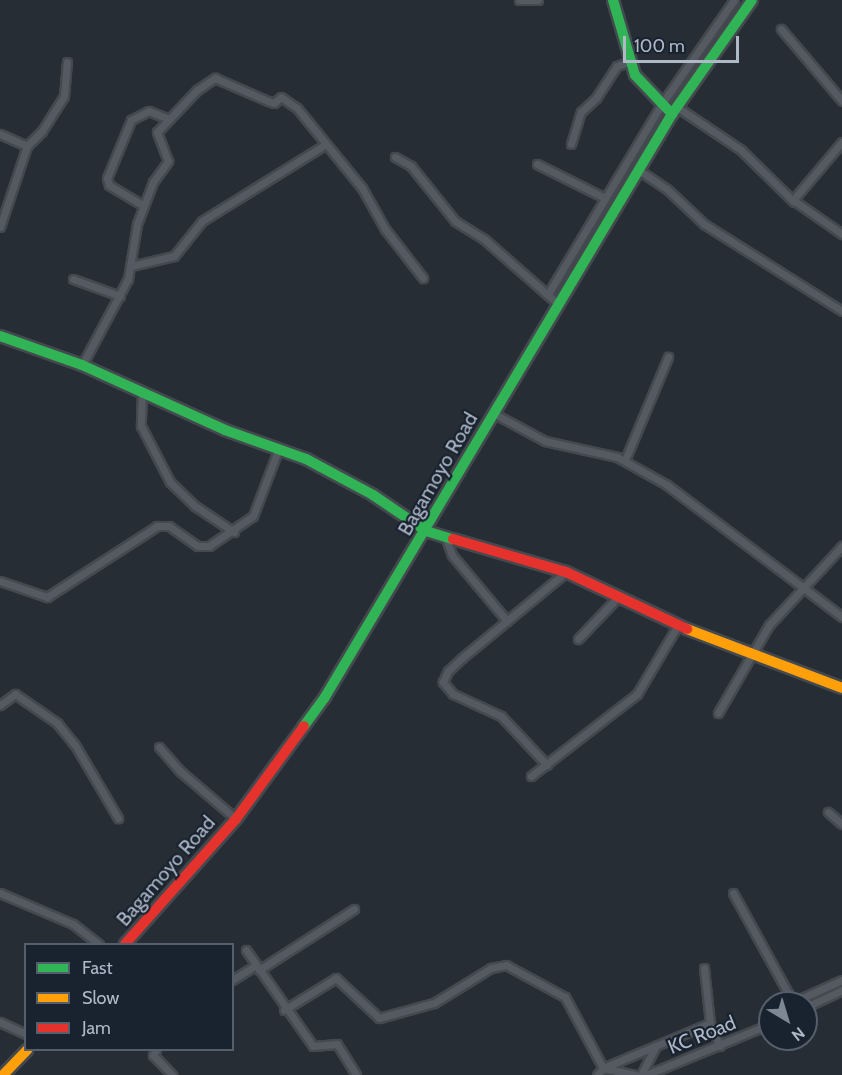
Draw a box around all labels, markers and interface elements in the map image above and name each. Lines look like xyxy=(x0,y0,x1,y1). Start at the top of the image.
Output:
scale bar xyxy=(626,24,742,62)
text: 100 m xyxy=(634,35,685,57)
street label: Bagamoyo Road xyxy=(393,408,483,540)
street label: Bagamoyo Road xyxy=(112,811,220,931)
legend xyxy=(24,943,234,1051)
text: Fast xyxy=(82,957,113,979)
text: Slow xyxy=(82,987,119,1009)
north arrow xyxy=(758,991,818,1051)
street label: KC Road xyxy=(665,1011,739,1059)
text: Jam xyxy=(82,1017,111,1039)
text: N xyxy=(788,1023,808,1045)

